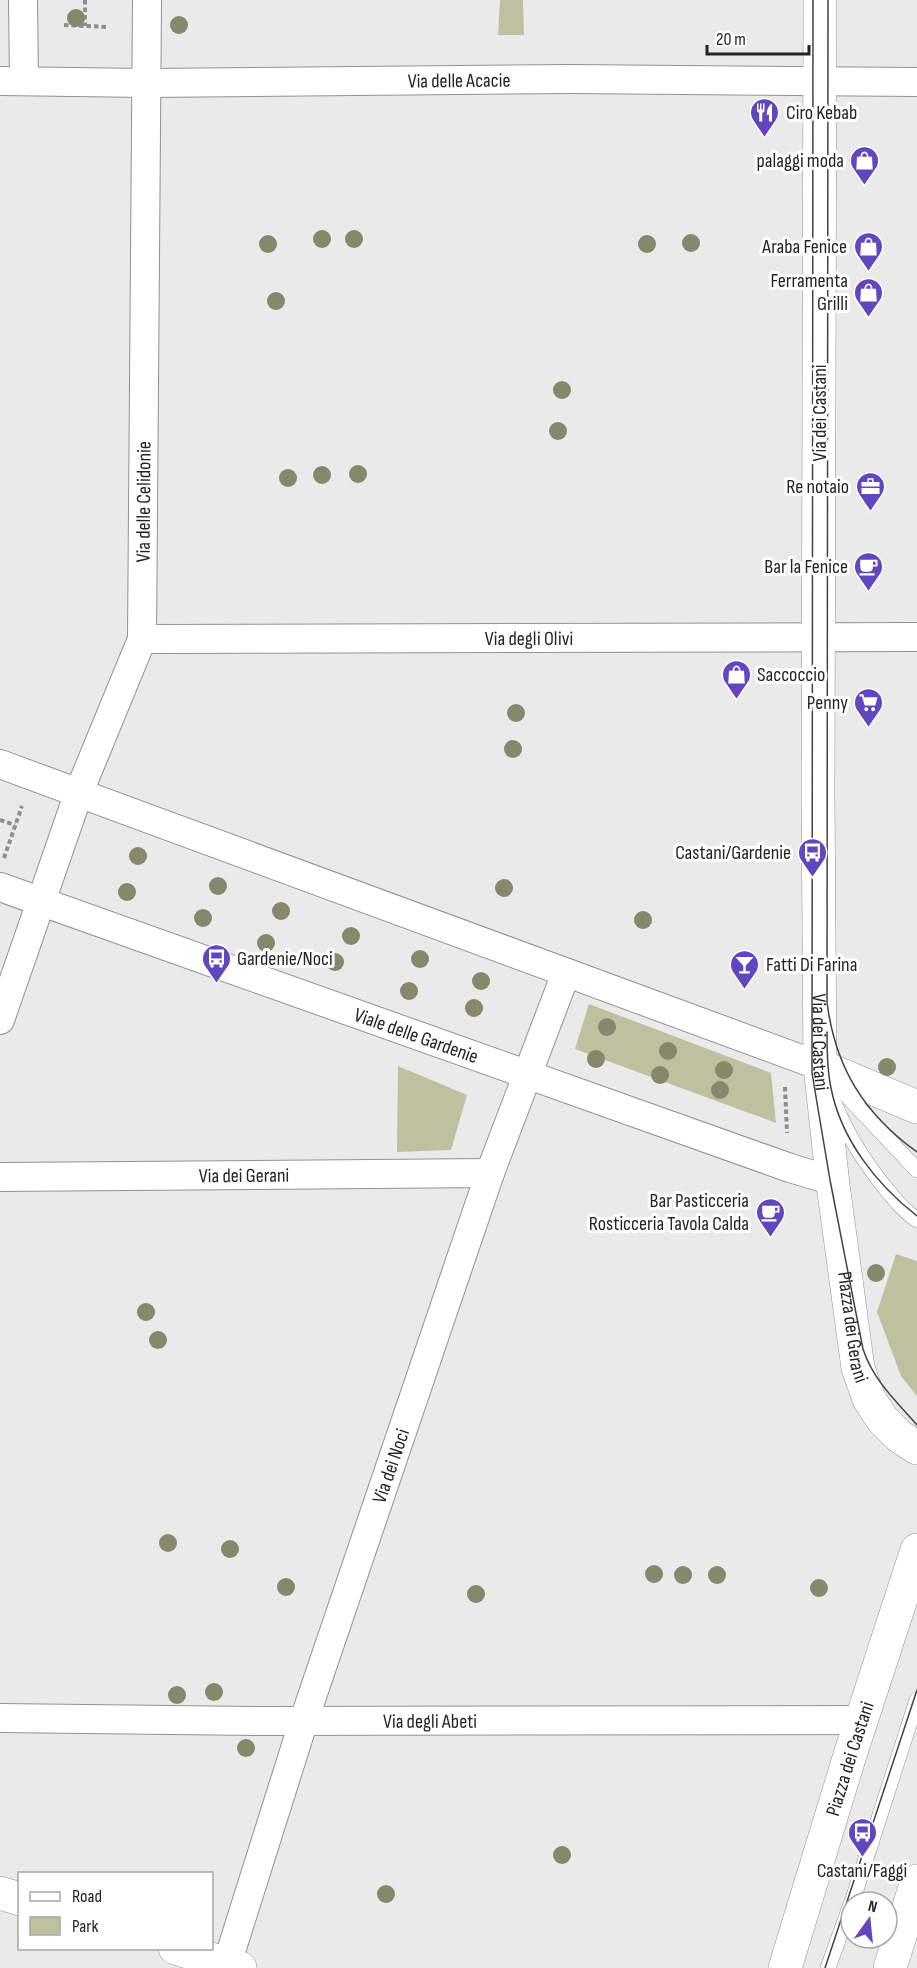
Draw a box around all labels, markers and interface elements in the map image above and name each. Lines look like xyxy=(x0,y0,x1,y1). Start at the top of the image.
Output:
scale bar xyxy=(707,18,809,56)
text: 20 m xyxy=(716,29,746,50)
street label: Via delle Acacie xyxy=(407,69,510,94)
restaurant icon: Ciro Kebab xyxy=(749,96,781,138)
place label: Ciro Kebab xyxy=(786,101,857,125)
shop icon: palaggi moda xyxy=(849,144,881,186)
place label: palaggi moda xyxy=(757,149,844,173)
shop icon: Araba Fenice xyxy=(852,230,884,272)
place label: Araba Fenice xyxy=(761,235,847,259)
place label: Ferramenta Grilli xyxy=(771,269,848,316)
shop icon: Ferramenta Grilli xyxy=(853,276,885,318)
street label: Via dei Castani xyxy=(808,364,832,462)
street label: Via delle Celidonie xyxy=(132,441,157,562)
office icon: Re notaio xyxy=(854,470,886,512)
place label: Re notaio xyxy=(786,475,849,499)
cafe icon: Bar la Fenice xyxy=(853,550,885,592)
place label: Bar la Fenice xyxy=(764,555,848,579)
street label: Via degli Olivi xyxy=(485,627,573,651)
shop icon: Saccoccio xyxy=(720,658,752,700)
place label: Saccoccio xyxy=(757,663,825,687)
supermarket icon: Penny xyxy=(853,686,885,728)
place label: Penny xyxy=(807,691,848,715)
bus stop icon: Castani/Gardenie xyxy=(796,836,828,878)
place label: Castani/Gardenie xyxy=(675,841,791,865)
bus stop icon: Gardenie/Noci xyxy=(200,942,232,984)
place label: Gardenie/Noci xyxy=(237,947,333,971)
bar icon: Fatti Di Farina xyxy=(729,948,761,990)
place label: Fatti Di Farina xyxy=(766,953,857,977)
street label: Via dei Castani xyxy=(806,993,834,1092)
street label: Viale delle Gardenie xyxy=(351,1003,481,1069)
street label: Via dei Gerani xyxy=(199,1164,289,1188)
place label: Bar Pasticceria Rosticceria Tavola Calda xyxy=(589,1189,749,1236)
cafe icon: Bar Pasticceria Rosticceria Tavola Calda xyxy=(754,1196,786,1238)
street label: Piazza dei Gerani xyxy=(832,1270,873,1386)
street label: Via dei Noci xyxy=(368,1426,415,1507)
street label: Piazza dei Castani xyxy=(821,1699,880,1819)
street label: Via degli Abeti xyxy=(383,1710,477,1734)
bus stop icon: Castani/Faggi xyxy=(846,1816,878,1858)
place label: Castani/Faggi xyxy=(817,1859,907,1883)
legend xyxy=(18,1872,213,1950)
text: Road xyxy=(72,1886,102,1907)
north arrow xyxy=(839,1890,899,1950)
text: N xyxy=(866,1897,879,1917)
text: Park xyxy=(72,1916,98,1937)

